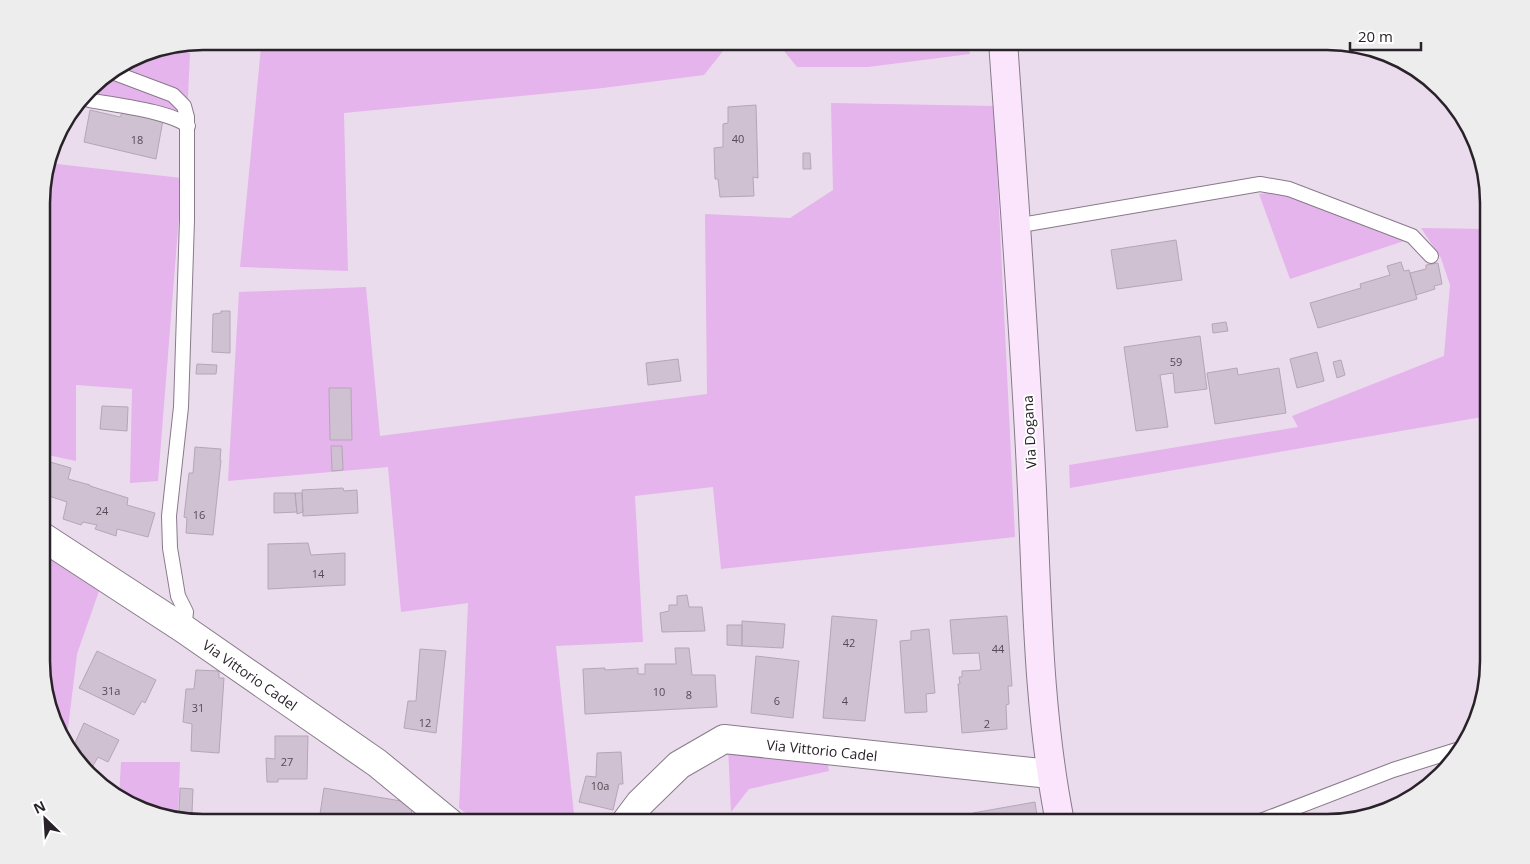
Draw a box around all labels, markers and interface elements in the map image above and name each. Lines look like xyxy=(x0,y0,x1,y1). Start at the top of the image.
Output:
scale bar xyxy=(1350,20,1421,52)
text: 20 m xyxy=(1358,26,1393,46)
house number: 40 xyxy=(732,131,744,146)
house number: 18 xyxy=(131,132,143,147)
house number: 59 xyxy=(1170,354,1182,369)
street label: Via Dogana xyxy=(1018,395,1040,469)
house number: 24 xyxy=(96,503,109,518)
house number: 16 xyxy=(193,507,205,522)
house number: 14 xyxy=(312,566,325,581)
street label: Via Vittorio Cadel xyxy=(199,635,301,715)
house number: 42 xyxy=(843,635,855,650)
house number: 44 xyxy=(992,641,1005,656)
house number: 31a xyxy=(102,683,120,698)
house number: 10 xyxy=(653,684,665,699)
house number: 8 xyxy=(686,687,692,702)
house number: 6 xyxy=(774,693,780,708)
house number: 4 xyxy=(842,693,849,708)
house number: 31 xyxy=(192,700,204,715)
house number: 12 xyxy=(419,715,431,730)
house number: 2 xyxy=(984,716,990,731)
street label: Via Vittorio Cadel xyxy=(766,735,878,765)
house number: 27 xyxy=(281,754,293,769)
house number: 10a xyxy=(591,778,609,793)
north arrow xyxy=(20,794,70,844)
text: N xyxy=(30,796,48,818)

